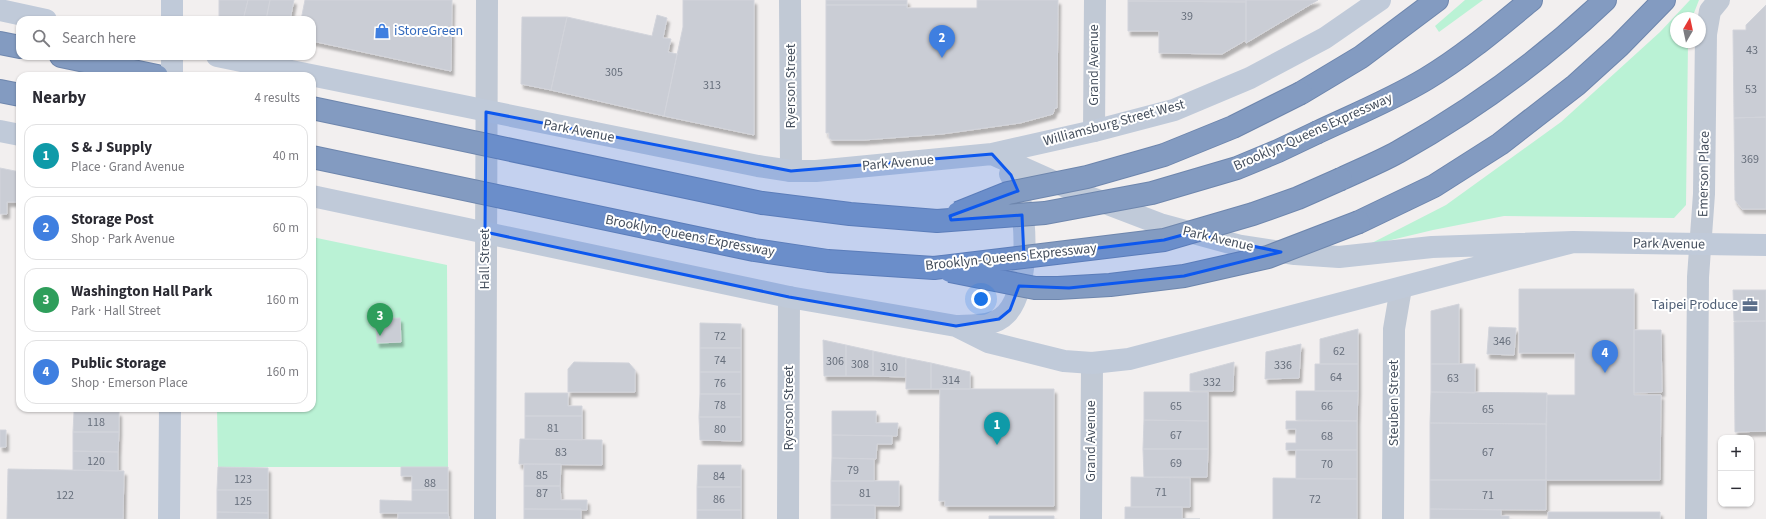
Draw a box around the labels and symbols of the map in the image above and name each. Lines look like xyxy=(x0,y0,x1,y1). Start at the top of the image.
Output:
house number: 39 xyxy=(1181,8,1193,25)
north arrow xyxy=(1670,12,1706,48)
place label: iStoreGreen xyxy=(394,21,463,41)
shop icon: iStoreGreen xyxy=(373,22,391,40)
street label: Grand Avenue xyxy=(1084,24,1104,106)
pin: 2 xyxy=(929,25,955,58)
house number: 43 xyxy=(1746,42,1758,59)
street label: Ryerson Street xyxy=(781,43,801,129)
house number: 305 xyxy=(605,64,623,81)
house number: 313 xyxy=(703,77,721,94)
house number: 53 xyxy=(1745,81,1757,98)
street label: Brooklyn-Queens Expressway xyxy=(1230,88,1396,176)
street label: Williamsburg Street West xyxy=(1041,94,1187,152)
street label: Park Avenue xyxy=(542,114,616,148)
street label: Emerson Place xyxy=(1693,131,1715,217)
street label: Park Avenue xyxy=(861,150,935,176)
house number: 369 xyxy=(1741,151,1759,168)
street label: Brooklyn-Queens Expressway xyxy=(604,210,777,262)
street label: Park Avenue xyxy=(1181,221,1255,257)
street label: Hall Street xyxy=(475,228,495,290)
street label: Park Avenue xyxy=(1633,233,1705,255)
street label: Brooklyn-Queens Expressway xyxy=(924,238,1098,276)
your location xyxy=(971,289,991,309)
place label: Taipei Produce xyxy=(1651,295,1738,315)
office icon: Taipei Produce xyxy=(1741,296,1759,314)
pin: 3 xyxy=(367,303,393,336)
house number: 72 xyxy=(714,328,726,345)
house number: 346 xyxy=(1493,333,1511,350)
pin: 4 xyxy=(1592,340,1618,373)
house number: 62 xyxy=(1333,343,1345,360)
house number: 74 xyxy=(714,352,726,369)
house number: 306 xyxy=(826,353,844,370)
house number: 308 xyxy=(851,356,869,373)
house number: 336 xyxy=(1274,357,1292,374)
house number: 310 xyxy=(880,359,898,376)
street label: Steuben Street xyxy=(1384,360,1404,446)
street label: Ryerson Street xyxy=(779,365,799,451)
house number: 64 xyxy=(1330,369,1342,386)
house number: 63 xyxy=(1447,370,1459,387)
house number: 314 xyxy=(942,372,960,389)
house number: 332 xyxy=(1203,374,1221,391)
house number: 76 xyxy=(714,375,726,392)
house number: 78 xyxy=(714,397,726,414)
house number: 65 xyxy=(1170,398,1182,415)
house number: 66 xyxy=(1321,398,1333,415)
street label: Grand Avenue xyxy=(1081,400,1101,482)
house number: 65 xyxy=(1482,401,1494,418)
pin: 1 xyxy=(984,412,1010,445)
house number: 118 xyxy=(87,414,105,431)
house number: 81 xyxy=(547,420,559,437)
house number: 80 xyxy=(714,421,726,438)
house number: 67 xyxy=(1170,427,1182,444)
house number: 68 xyxy=(1321,428,1333,445)
house number: 83 xyxy=(555,444,567,461)
house number: 67 xyxy=(1482,444,1494,461)
house number: 120 xyxy=(87,453,105,470)
house number: 69 xyxy=(1170,455,1182,472)
house number: 70 xyxy=(1321,456,1333,473)
house number: 79 xyxy=(847,462,859,479)
house number: 85 xyxy=(536,467,548,484)
house number: 84 xyxy=(713,468,725,485)
house number: 123 xyxy=(234,471,252,488)
house number: 88 xyxy=(424,475,436,492)
house number: 71 xyxy=(1155,484,1167,501)
house number: 87 xyxy=(536,485,548,502)
house number: 81 xyxy=(859,485,871,502)
house number: 122 xyxy=(56,487,74,504)
house number: 71 xyxy=(1482,487,1494,504)
house number: 86 xyxy=(713,491,725,508)
house number: 72 xyxy=(1309,491,1321,508)
house number: 125 xyxy=(234,493,252,510)

